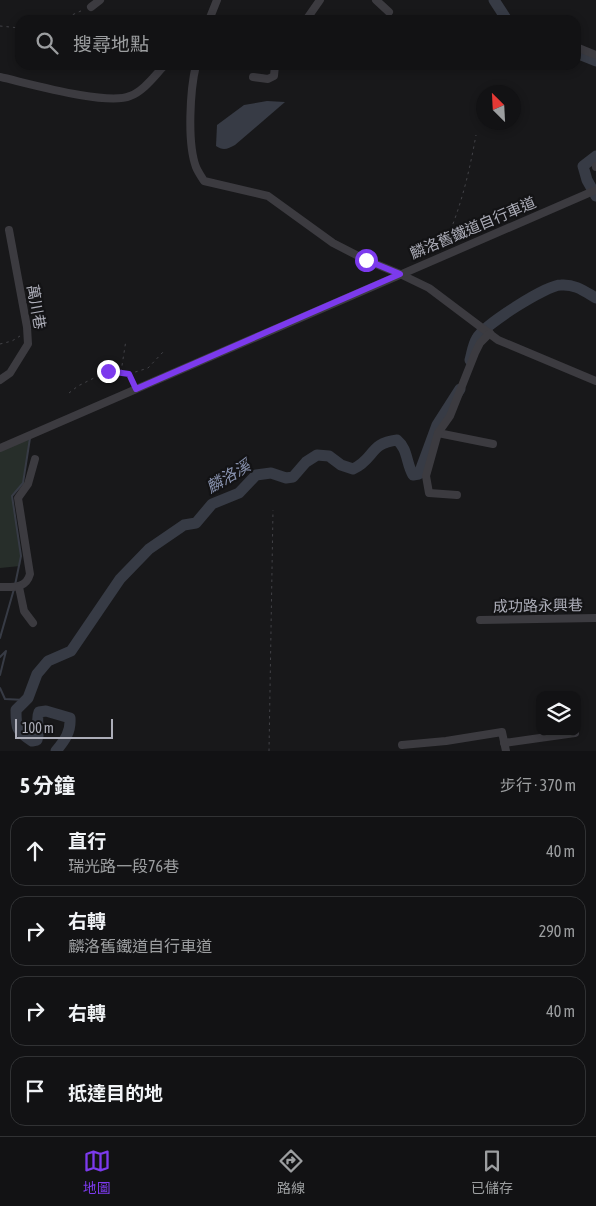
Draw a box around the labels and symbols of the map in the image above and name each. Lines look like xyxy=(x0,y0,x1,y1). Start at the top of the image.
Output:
north arrow xyxy=(476,85,521,130)
street label: 麟洛舊鐵道自行車道 xyxy=(407,193,538,262)
route start xyxy=(355,249,378,272)
street label: 萬川巷 xyxy=(24,283,49,331)
route end xyxy=(97,360,120,383)
water label: 麟洛溪 xyxy=(203,455,255,496)
street label: 成功路永興巷 xyxy=(493,596,583,615)
scale bar xyxy=(15,716,112,739)

